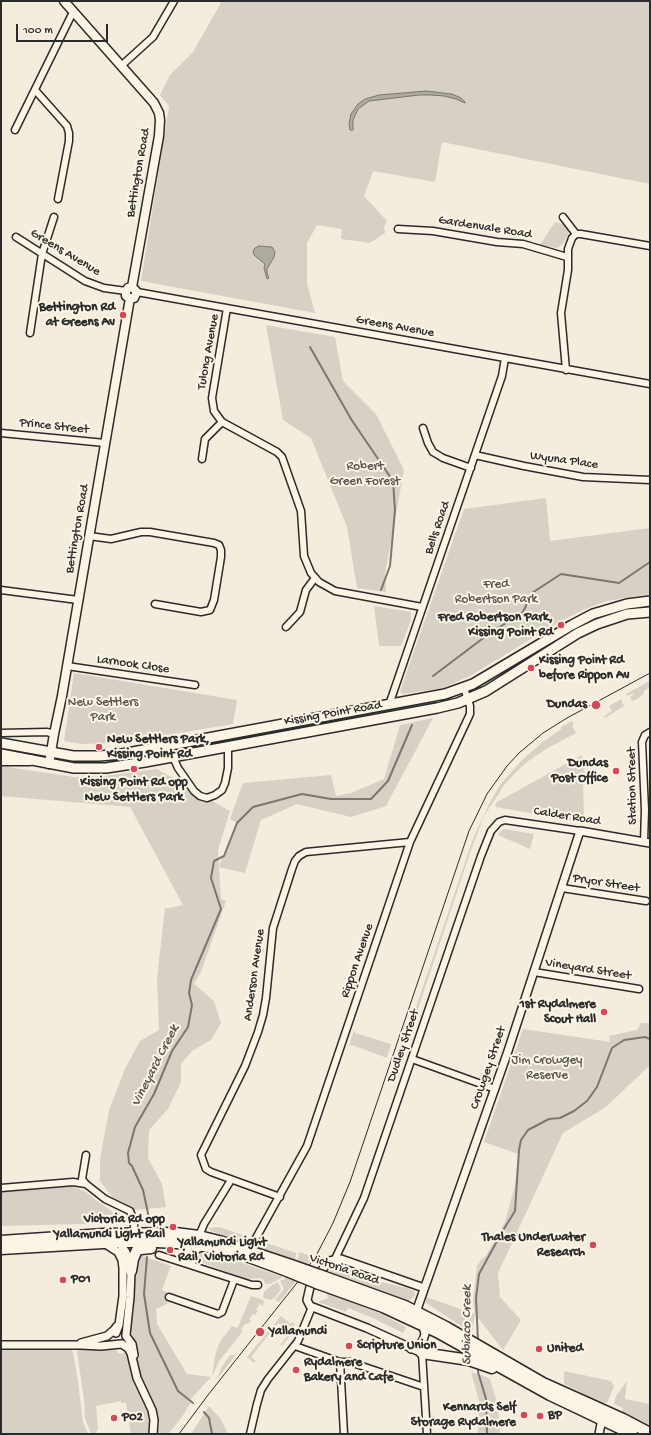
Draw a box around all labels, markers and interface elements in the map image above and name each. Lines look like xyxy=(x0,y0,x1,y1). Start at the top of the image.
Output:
scale bar xyxy=(18,16,110,42)
text: 100 m xyxy=(23,24,53,38)
street label: Bettington Road xyxy=(123,127,155,219)
street label: Gardenvale Road xyxy=(437,213,533,243)
street label: Greens Avenue xyxy=(27,226,103,280)
place label: Bettington Rd at Greens Av xyxy=(39,300,115,331)
marker: Bettington Rd at Greens Av xyxy=(118,310,128,320)
street label: Greens Avenue xyxy=(355,312,435,342)
street label: Tulong Avenue xyxy=(195,313,223,391)
street label: Prince Street xyxy=(19,416,89,438)
street label: Wyuna Place xyxy=(529,449,599,473)
park label: Robert Green Forest xyxy=(330,459,400,490)
street label: Bettington Road xyxy=(62,483,94,575)
street label: Bells Road xyxy=(422,499,454,557)
park label: Fred Robertson Park xyxy=(455,577,537,608)
place label: Fred Robertson Park, Kissing Point Rd xyxy=(438,610,553,641)
marker: Fred Robertson Park, Kissing Point Rd xyxy=(556,620,566,630)
street label: Larnook Close xyxy=(96,652,170,678)
place label: Kissing Point Rd before Rippon Av xyxy=(539,653,630,684)
marker: Kissing Point Rd before Rippon Av xyxy=(526,663,536,673)
park label: New Settlers Park xyxy=(68,695,138,726)
place label: Dundas xyxy=(547,697,587,713)
street label: Kissing Point Road xyxy=(283,698,383,730)
marker: Dundas xyxy=(590,699,602,711)
place label: New Settlers Park, Kissing Point Rd xyxy=(107,732,210,763)
marker: New Settlers Park, Kissing Point Rd xyxy=(94,742,104,752)
street label: Station Street xyxy=(625,747,641,825)
place label: Dundas Post Office xyxy=(551,756,608,787)
marker: Kissing Point Rd opp New Settlers Park xyxy=(129,764,139,774)
marker: Dundas Post Office xyxy=(611,766,621,776)
place label: Kissing Point Rd opp New Settlers Park xyxy=(80,775,188,806)
street label: Calder Road xyxy=(532,804,602,830)
street label: Pryor Street xyxy=(572,871,640,897)
street label: Rippon Avenue xyxy=(338,922,378,1000)
street label: Anderson Avenue xyxy=(241,928,269,1022)
street label: Vineyard Street xyxy=(544,956,632,984)
place label: 1st Rydalmere Scout Hall xyxy=(519,997,596,1028)
marker: 1st Rydalmere Scout Hall xyxy=(599,1007,609,1017)
street label: Dudley Street xyxy=(384,1008,424,1084)
water label: Vineyard Creek xyxy=(128,1023,184,1109)
street label: Crowgey Street xyxy=(468,1024,510,1112)
park label: Jim Crowgey Reserve xyxy=(512,1053,582,1084)
place label: Victoria Rd opp Yallamundi Light Rail xyxy=(54,1212,165,1243)
marker: Victoria Rd opp Yallamundi Light Rail xyxy=(168,1222,178,1232)
place label: Thales Underwater Research xyxy=(482,1230,585,1261)
place label: Yallamundi Light Rail, Victoria Rd xyxy=(178,1235,266,1266)
marker: Thales Underwater Research xyxy=(588,1240,598,1250)
marker: Yallamundi Light Rail, Victoria Rd xyxy=(165,1245,175,1255)
street label: Victoria Road xyxy=(307,1251,381,1289)
place label: P01 xyxy=(71,1272,91,1288)
marker: P01 xyxy=(58,1275,68,1285)
water label: Subiaco Creek xyxy=(460,1285,476,1365)
place label: Yallamundi xyxy=(269,1324,327,1340)
marker: Yallamundi xyxy=(254,1326,266,1338)
place label: Scripture Union xyxy=(357,1338,436,1354)
marker: Scripture Union xyxy=(344,1341,354,1351)
place label: United xyxy=(547,1341,583,1357)
marker: United xyxy=(534,1344,544,1354)
place label: Rydalmere Bakery and Cafe xyxy=(304,1355,393,1386)
marker: Rydalmere Bakery and Cafe xyxy=(291,1365,301,1375)
place label: Kennards Self Storage Rydalmere xyxy=(411,1400,516,1431)
place label: BP xyxy=(548,1408,562,1424)
place label: P02 xyxy=(122,1410,143,1426)
marker: Kennards Self Storage Rydalmere xyxy=(519,1410,529,1420)
marker: BP xyxy=(535,1411,545,1421)
marker: P02 xyxy=(109,1413,119,1423)

